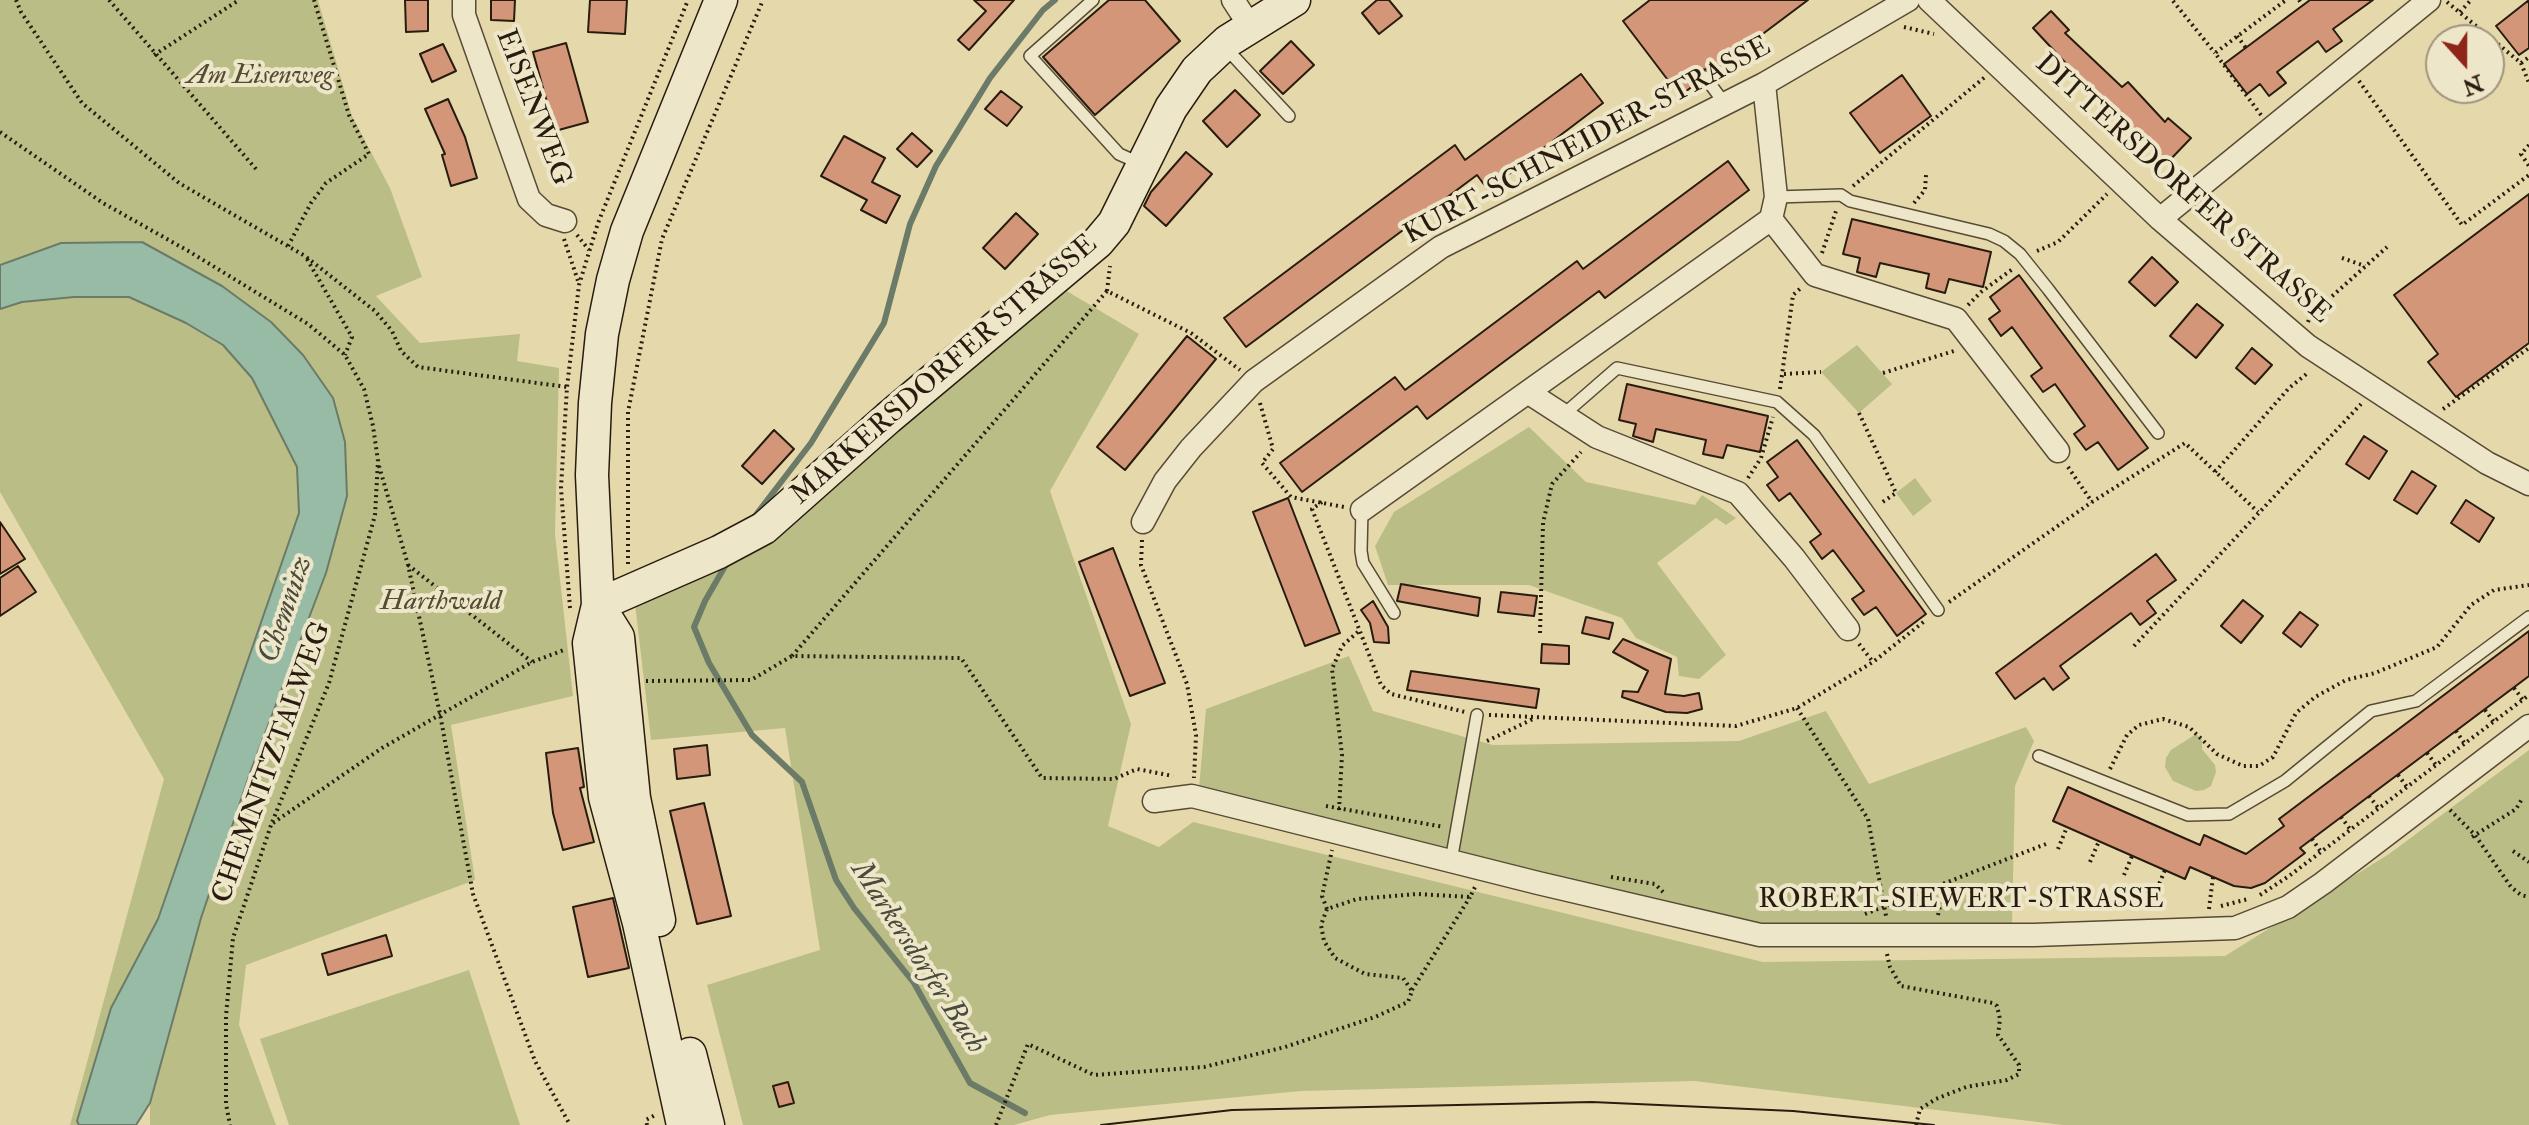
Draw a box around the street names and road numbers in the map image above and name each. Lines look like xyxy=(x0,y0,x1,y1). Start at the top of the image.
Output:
street label: EISENWEG xyxy=(487,25,577,191)
street label: KURT-SCHNEIDER-STRASSE xyxy=(1399,31,1777,253)
street label: DITTERSDORFER STRASSE xyxy=(2027,48,2337,332)
street label: MARKERSDORFER STRASSE xyxy=(785,229,1105,513)
street label: CHEMNITZTALWEG xyxy=(207,618,339,908)
street label: ROBERT-SIEWERT-STRASSE xyxy=(1758,884,2164,918)

